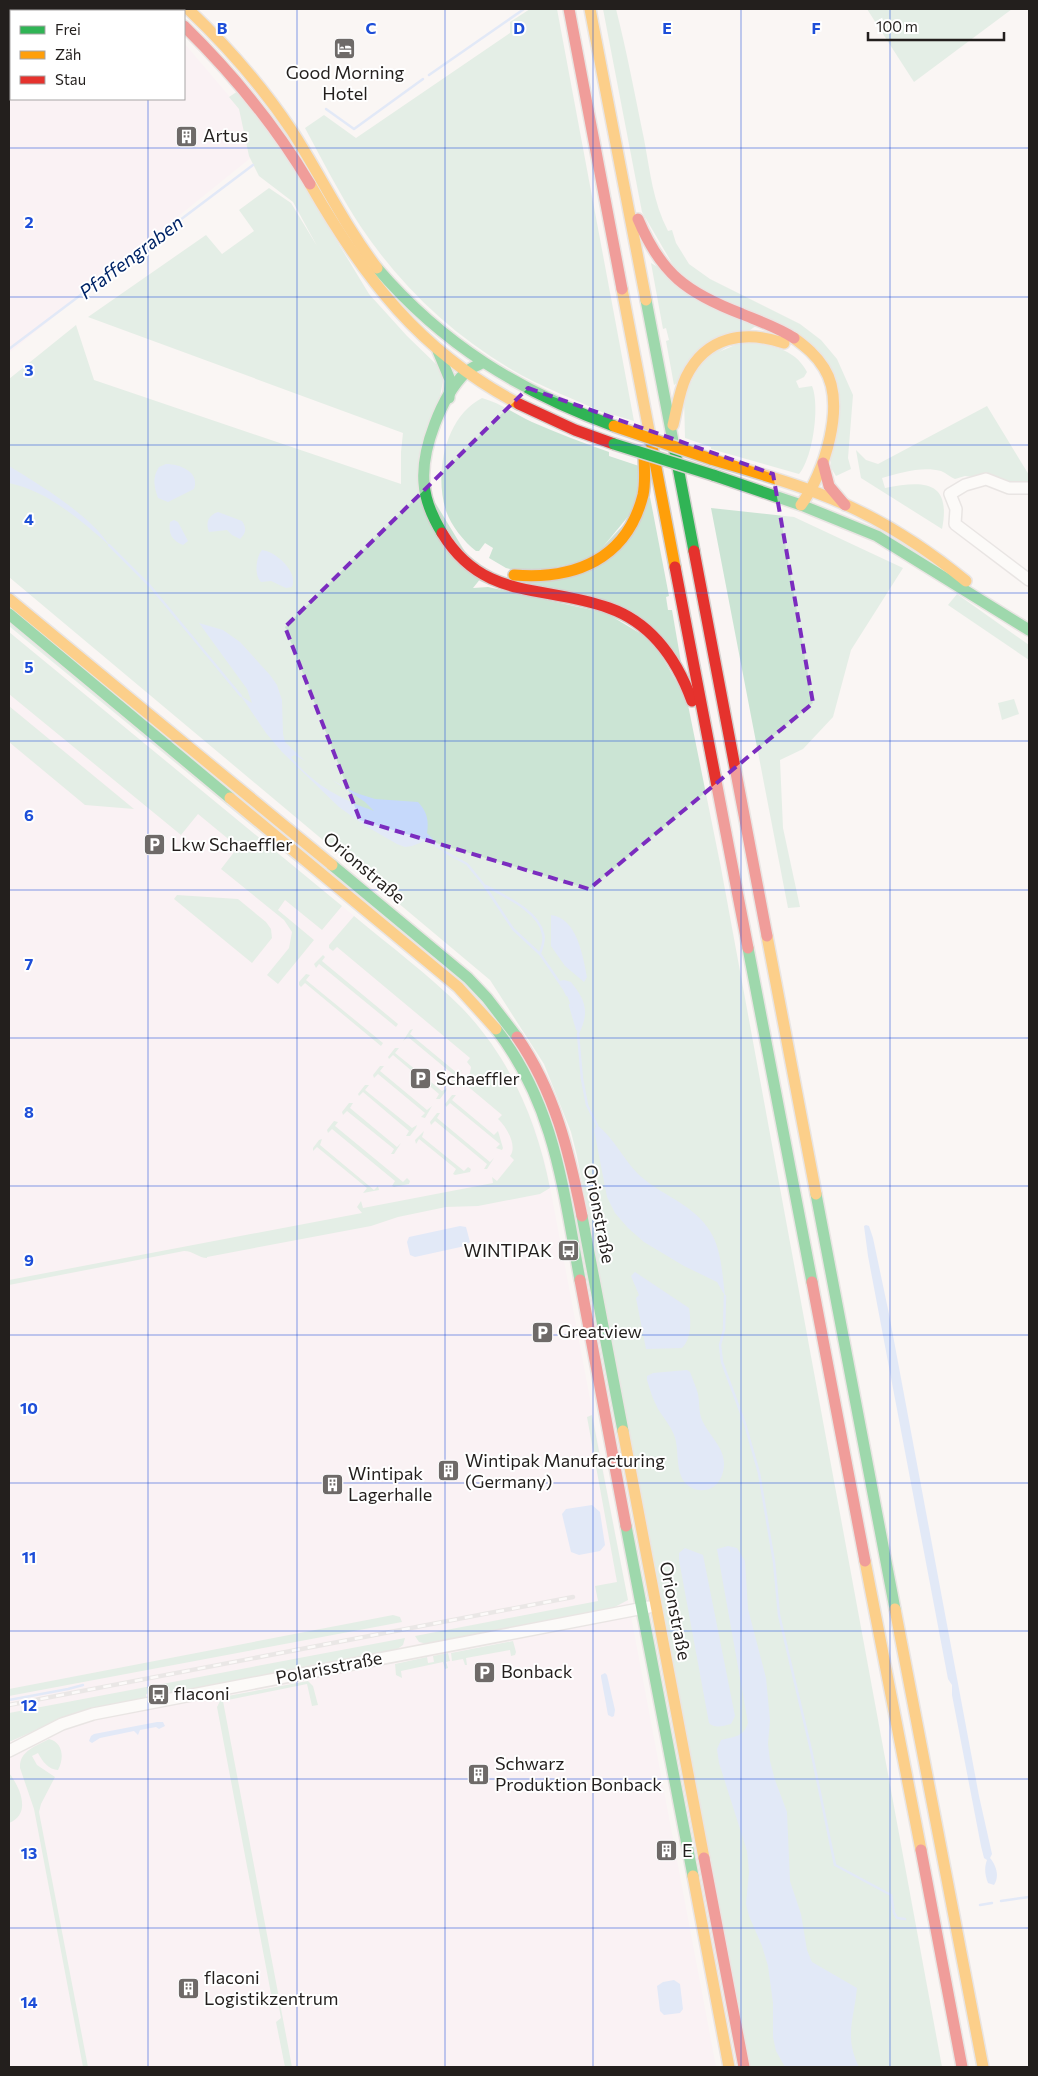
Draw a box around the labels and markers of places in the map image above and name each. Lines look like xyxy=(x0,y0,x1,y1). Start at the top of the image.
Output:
hotel icon: Good Morning Hotel xyxy=(333,36,357,60)
place label: Good Morning Hotel xyxy=(286,61,405,104)
building icon: Artus xyxy=(175,124,199,148)
place label: Artus xyxy=(203,124,248,146)
parking icon: Lkw Schaeffler xyxy=(143,833,167,857)
place label: Lkw Schaeffler xyxy=(171,833,293,855)
parking icon: Schaeffler xyxy=(408,1067,432,1091)
place label: Schaeffler xyxy=(436,1067,520,1089)
place label: WINTIPAK xyxy=(464,1239,552,1261)
bus stop icon: WINTIPAK xyxy=(556,1239,580,1263)
parking icon: Greatview xyxy=(530,1320,554,1344)
place label: Greatview xyxy=(558,1320,642,1342)
place label: Wintipak Manufacturing (Germany) xyxy=(465,1449,665,1492)
building icon: Wintipak Manufacturing (Germany) xyxy=(437,1459,461,1483)
place label: Wintipak Lagerhalle xyxy=(348,1462,432,1505)
building icon: Wintipak Lagerhalle xyxy=(320,1472,344,1496)
parking icon: Bonback xyxy=(473,1660,497,1684)
place label: Bonback xyxy=(501,1660,573,1682)
bus stop icon: flaconi xyxy=(146,1682,170,1706)
place label: flaconi xyxy=(174,1682,230,1704)
place label: Schwarz Produktion Bonback xyxy=(495,1752,662,1795)
building icon: Schwarz Produktion Bonback xyxy=(467,1762,491,1786)
building icon: E xyxy=(654,1839,678,1863)
place label: E xyxy=(682,1839,693,1861)
place label: flaconi Logistikzentrum xyxy=(204,1966,338,2009)
building icon: flaconi Logistikzentrum xyxy=(176,1976,200,2000)

